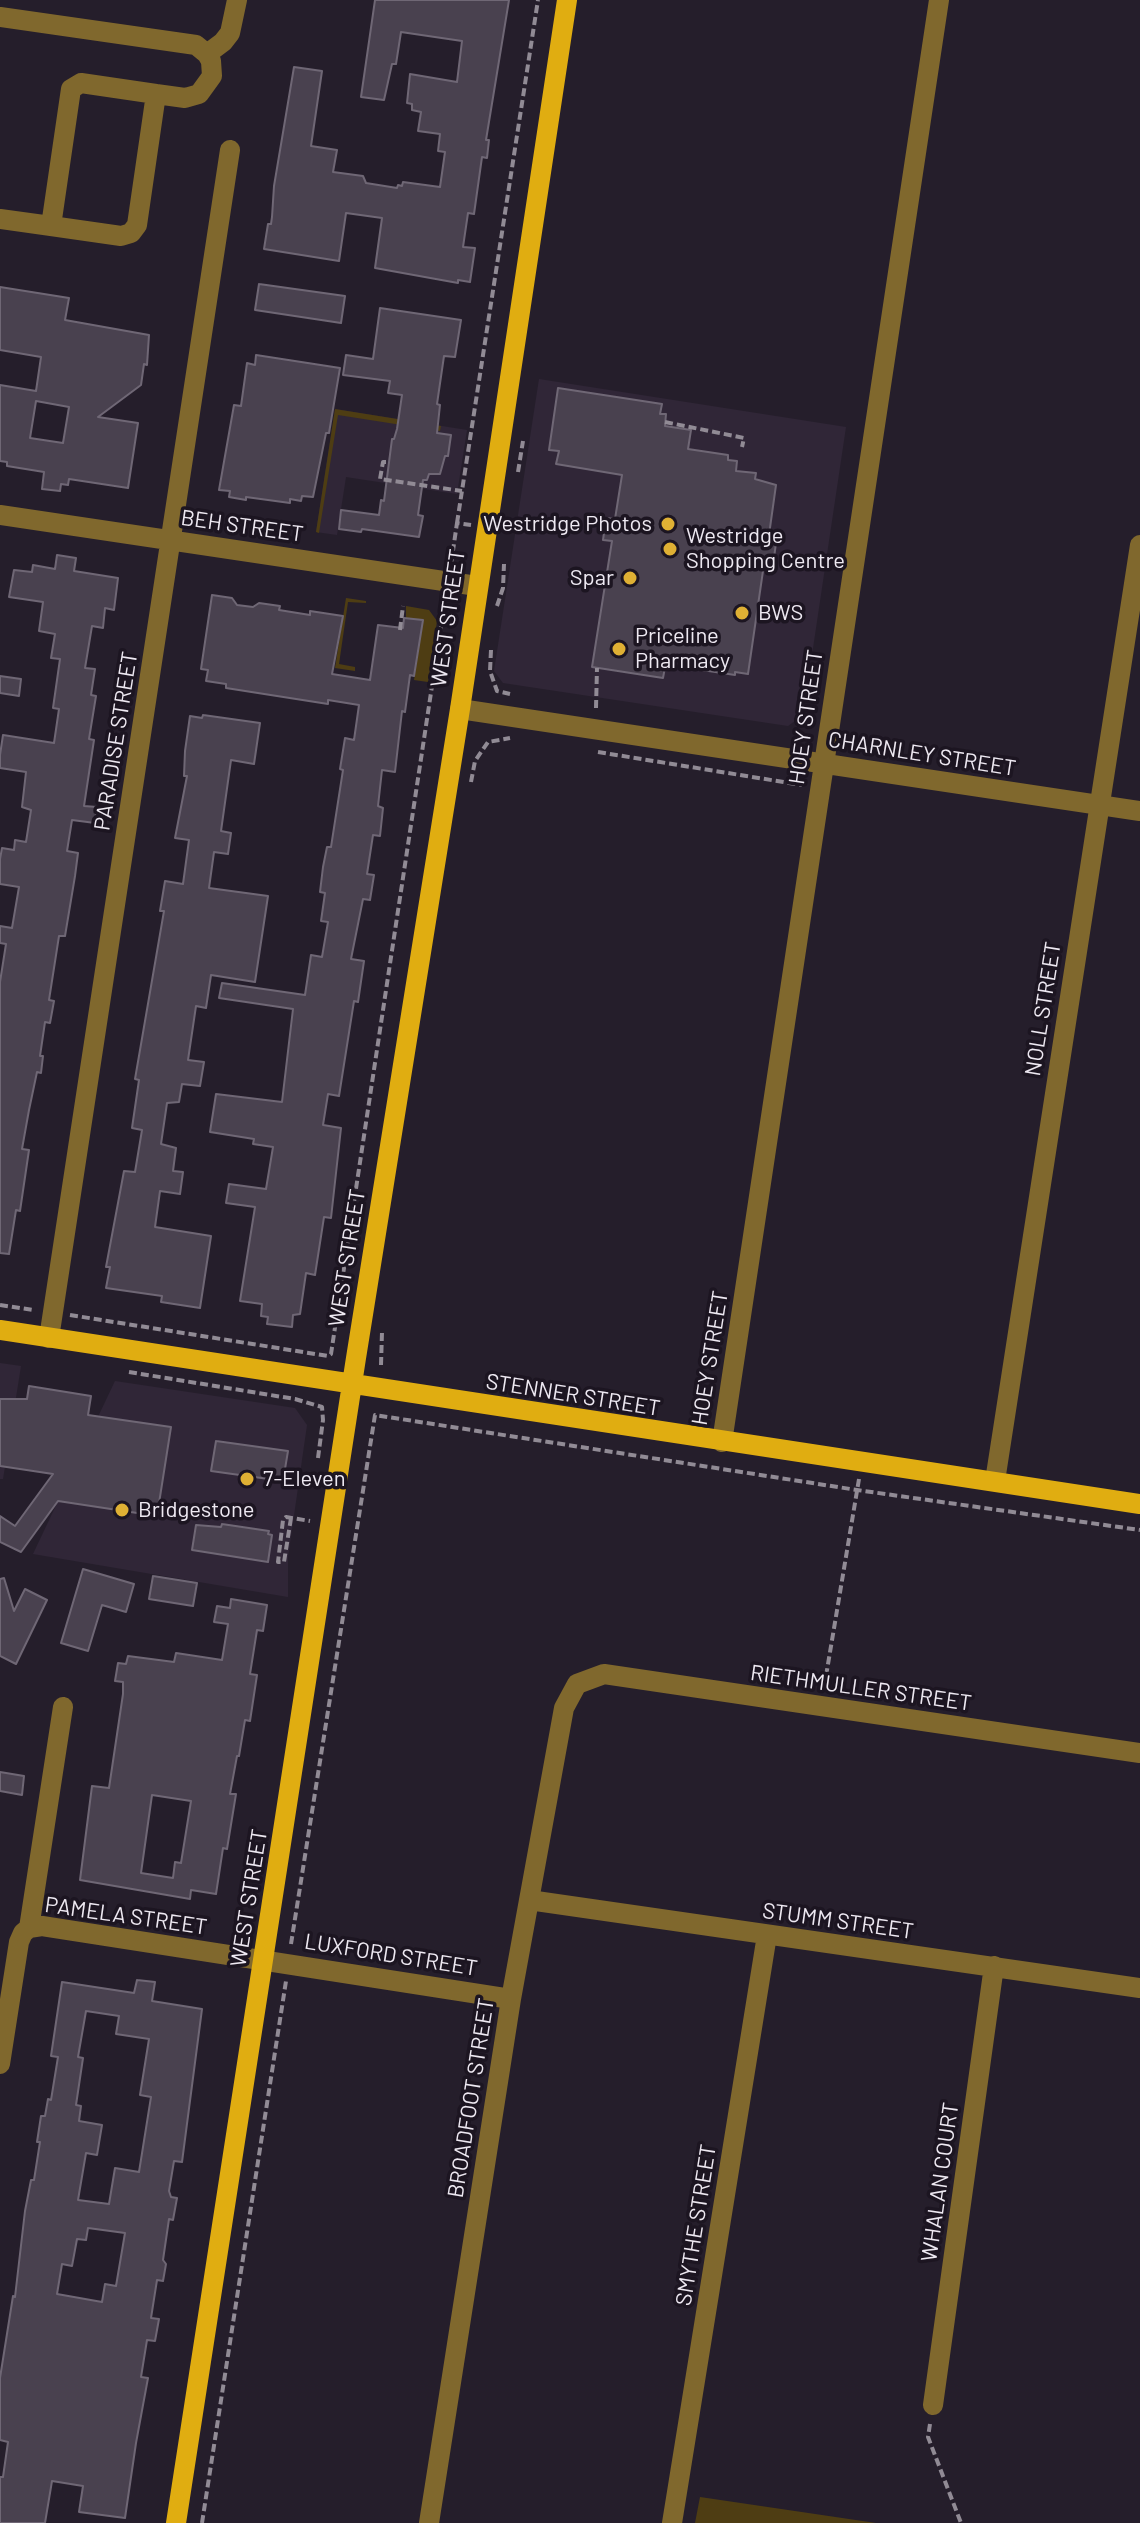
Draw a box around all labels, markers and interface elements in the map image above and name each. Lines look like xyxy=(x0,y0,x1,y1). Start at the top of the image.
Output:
street label: BEH STREET xyxy=(179,504,305,548)
place label: Westridge Photos xyxy=(483,511,652,537)
marker: Westridge Photos xyxy=(659,515,677,533)
place label: Westridge Shopping Centre xyxy=(686,523,845,574)
marker: Westridge Shopping Centre xyxy=(661,540,679,558)
street label: WEST STREET xyxy=(425,547,471,689)
place label: Spar xyxy=(570,565,614,591)
marker: Spar xyxy=(621,569,639,587)
place label: BWS xyxy=(758,600,803,626)
marker: BWS xyxy=(733,604,751,622)
place label: Priceline Pharmacy xyxy=(635,623,730,674)
marker: Priceline Pharmacy xyxy=(610,640,628,658)
street label: HOEY STREET xyxy=(783,648,829,786)
street label: PARADISE STREET xyxy=(89,650,143,832)
street label: CHARNLEY STREET xyxy=(826,726,1018,782)
street label: NOLL STREET xyxy=(1019,940,1067,1078)
street label: WEST STREET xyxy=(323,1187,371,1329)
street label: HOEY STREET xyxy=(686,1289,734,1427)
street label: STENNER STREET xyxy=(484,1368,662,1422)
place label: 7-Eleven xyxy=(263,1466,346,1492)
marker: 7-Eleven xyxy=(238,1470,256,1488)
place label: Bridgestone xyxy=(138,1497,254,1523)
marker: Bridgestone xyxy=(113,1501,131,1519)
street label: RIETHMULLER STREET xyxy=(749,1659,973,1717)
street label: WEST STREET xyxy=(225,1827,273,1969)
street label: PAMELA STREET xyxy=(43,1892,209,1940)
street label: STUMM STREET xyxy=(761,1897,915,1945)
street label: LUXFORD STREET xyxy=(303,1928,479,1982)
street label: BROADFOOT STREET xyxy=(442,1996,500,2200)
street label: WHALAN COURT xyxy=(916,2101,964,2263)
street label: SMYTHE STREET xyxy=(670,2142,722,2308)

